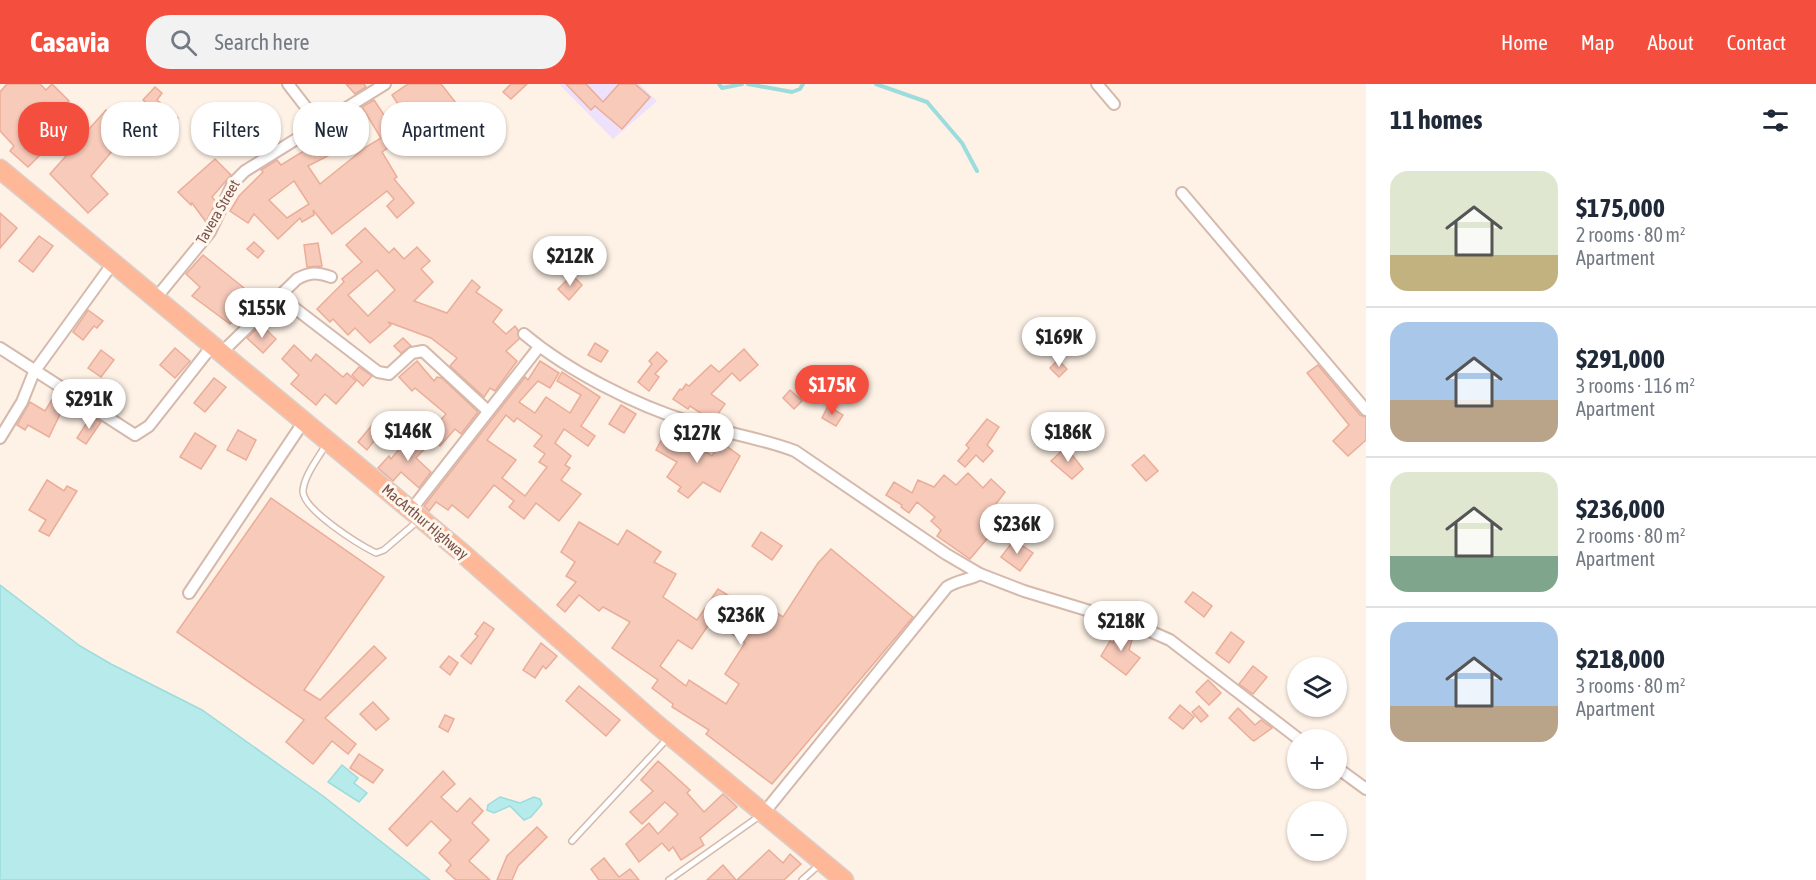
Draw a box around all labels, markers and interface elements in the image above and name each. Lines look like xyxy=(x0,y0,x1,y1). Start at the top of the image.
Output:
search box xyxy=(146,15,566,69)
text: Casavia xyxy=(30,26,110,58)
icon: search xyxy=(167,26,200,59)
text: Search here xyxy=(215,29,309,55)
text: Home xyxy=(1501,30,1548,54)
text: Map xyxy=(1581,30,1615,54)
text: About xyxy=(1648,30,1694,54)
text: Contact xyxy=(1727,30,1786,54)
chip: Buy xyxy=(18,102,89,156)
chip: Rent xyxy=(101,102,179,156)
chip: Filters xyxy=(191,102,281,156)
chip: New xyxy=(293,102,369,156)
chip: Apartment xyxy=(381,102,506,156)
icon: filters xyxy=(1759,104,1792,137)
text: 11 homes xyxy=(1390,105,1483,135)
street label: Tavera Street xyxy=(192,177,243,247)
text: $175,000 xyxy=(1576,193,1665,223)
icon: home xyxy=(1438,195,1510,267)
text: 2 rooms · 80 m² xyxy=(1576,223,1686,246)
pin: $212K xyxy=(528,236,612,287)
text: $212K xyxy=(547,244,593,267)
text: Apartment xyxy=(1576,246,1655,269)
pin: $155K xyxy=(220,288,304,339)
text: $155K xyxy=(239,296,285,319)
pin: $169K xyxy=(1017,317,1101,368)
text: $169K xyxy=(1036,325,1082,348)
text: $291,000 xyxy=(1576,344,1665,374)
icon: home xyxy=(1438,346,1510,418)
pin: $175K xyxy=(790,365,874,416)
text: $175K xyxy=(809,373,855,396)
text: 3 rooms · 116 m² xyxy=(1576,374,1695,397)
pin: $291K xyxy=(47,379,131,430)
text: $291K xyxy=(66,387,112,410)
text: Apartment xyxy=(1576,397,1655,420)
pin: $146K xyxy=(366,411,450,462)
pin: $186K xyxy=(1026,412,1110,463)
pin: $127K xyxy=(655,413,739,464)
text: $146K xyxy=(385,419,431,442)
text: $186K xyxy=(1045,420,1091,443)
text: $127K xyxy=(674,421,720,444)
street label: MacArthur Highway xyxy=(379,481,472,563)
text: $236,000 xyxy=(1576,494,1665,524)
icon: home xyxy=(1438,496,1510,568)
pin: $236K xyxy=(975,504,1059,555)
text: $236K xyxy=(994,512,1040,535)
text: 2 rooms · 80 m² xyxy=(1576,524,1686,547)
text: Apartment xyxy=(1576,547,1655,570)
pin: $236K xyxy=(699,595,783,646)
pin: $218K xyxy=(1079,601,1163,652)
text: $236K xyxy=(718,603,764,626)
text: $218K xyxy=(1098,609,1144,632)
text: $218,000 xyxy=(1576,644,1665,674)
icon: home xyxy=(1438,646,1510,718)
map controls xyxy=(1287,657,1347,861)
button: layers xyxy=(1287,657,1347,717)
text: 3 rooms · 80 m² xyxy=(1576,674,1686,697)
text: Apartment xyxy=(1576,697,1655,720)
button: + xyxy=(1287,729,1347,789)
button: − xyxy=(1287,801,1347,861)

